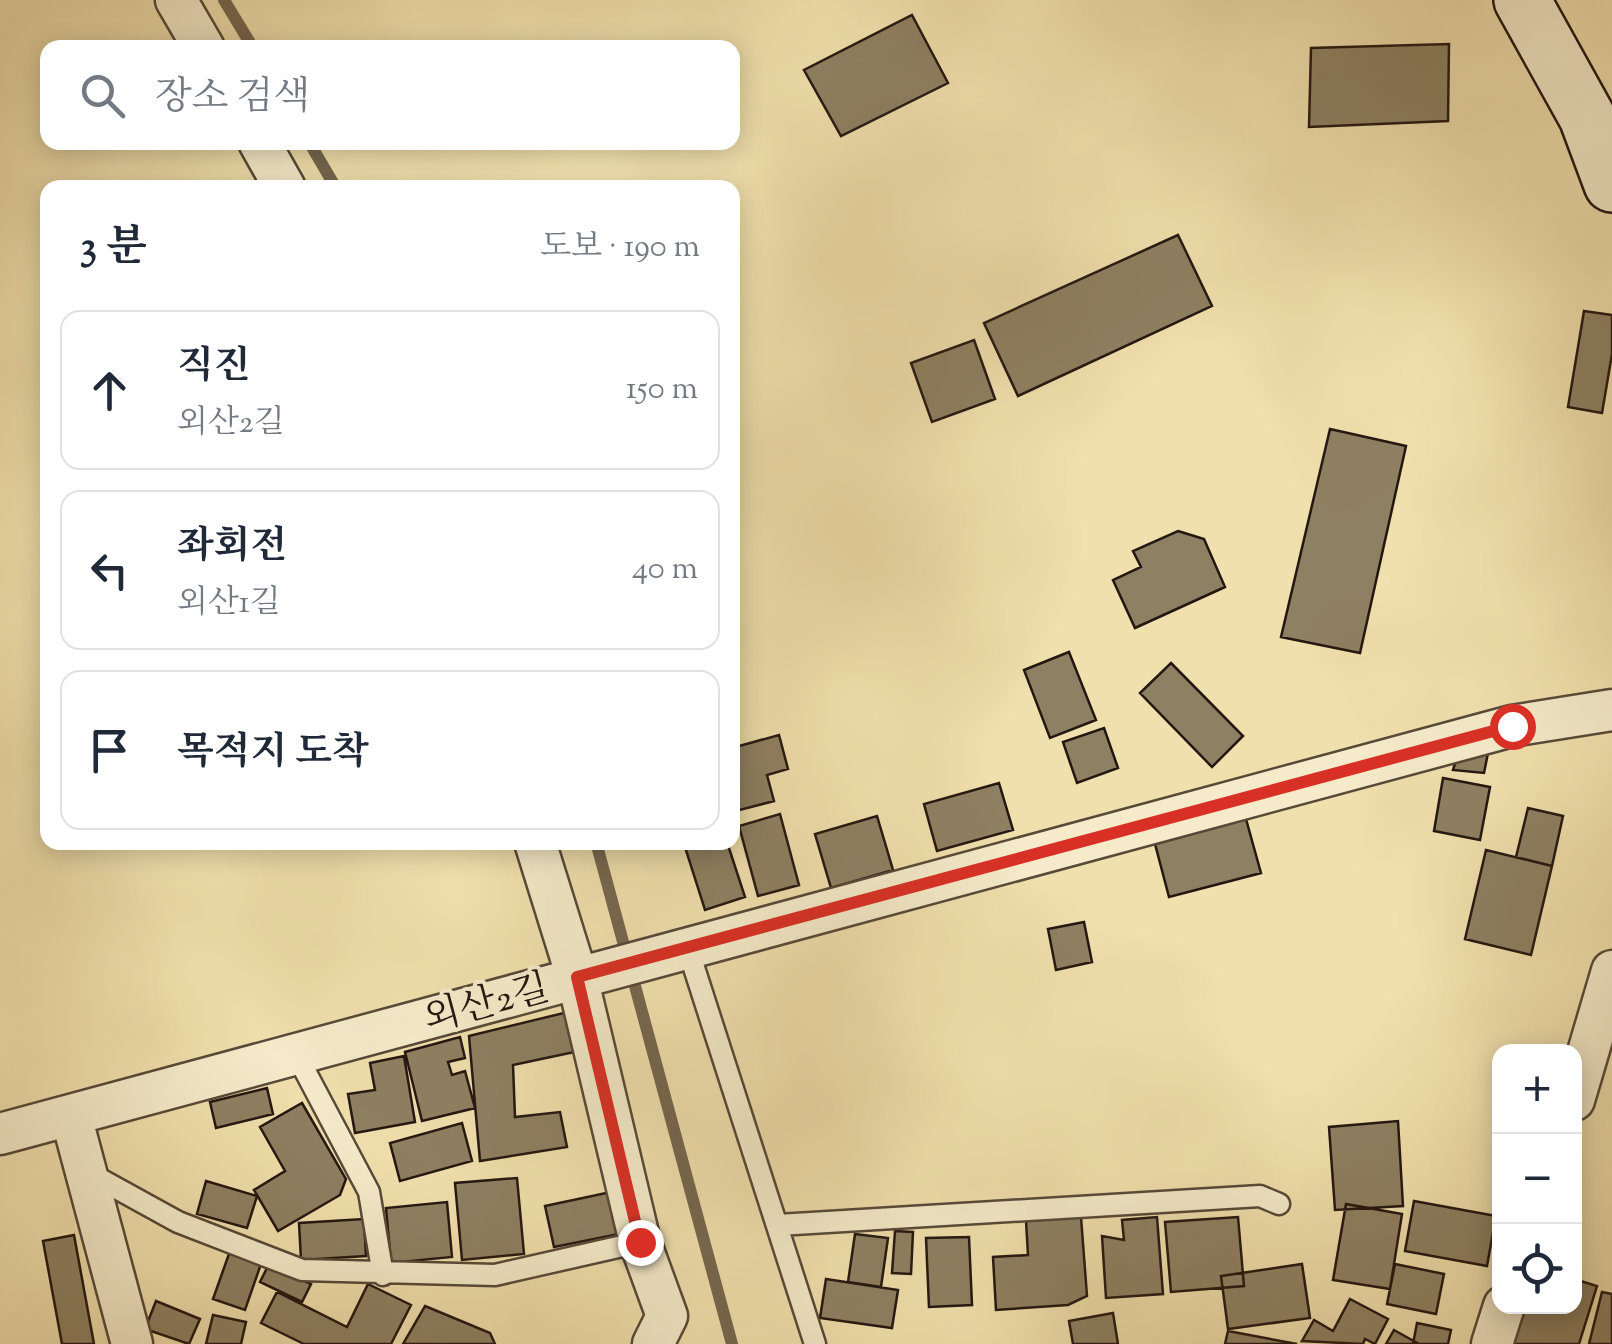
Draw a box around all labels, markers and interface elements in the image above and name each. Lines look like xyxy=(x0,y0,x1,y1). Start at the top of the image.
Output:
search box xyxy=(40,40,740,150)
icon: search xyxy=(75,68,130,123)
text: 장소 검색 xyxy=(155,72,310,126)
text: 3 분 xyxy=(80,219,147,279)
text: 도보 · 190 m xyxy=(540,225,700,271)
text: 직진 xyxy=(177,341,250,395)
icon: ahead xyxy=(82,363,137,418)
text: 150 m xyxy=(626,367,698,413)
text: 외산2길 xyxy=(177,401,285,447)
text: 좌회전 xyxy=(177,521,287,575)
icon: left xyxy=(82,543,137,598)
text: 40 m xyxy=(632,547,698,593)
text: 외산1길 xyxy=(177,581,281,627)
route start xyxy=(1490,704,1536,750)
icon: arrive xyxy=(82,723,137,778)
text: 목적지 도착 xyxy=(177,727,369,781)
street label: 외산2길 xyxy=(418,963,556,1048)
map controls xyxy=(1492,1044,1582,1314)
button: + xyxy=(1492,1044,1582,1134)
button: − xyxy=(1492,1134,1582,1224)
route end xyxy=(618,1220,664,1266)
button: locate xyxy=(1492,1224,1582,1314)

